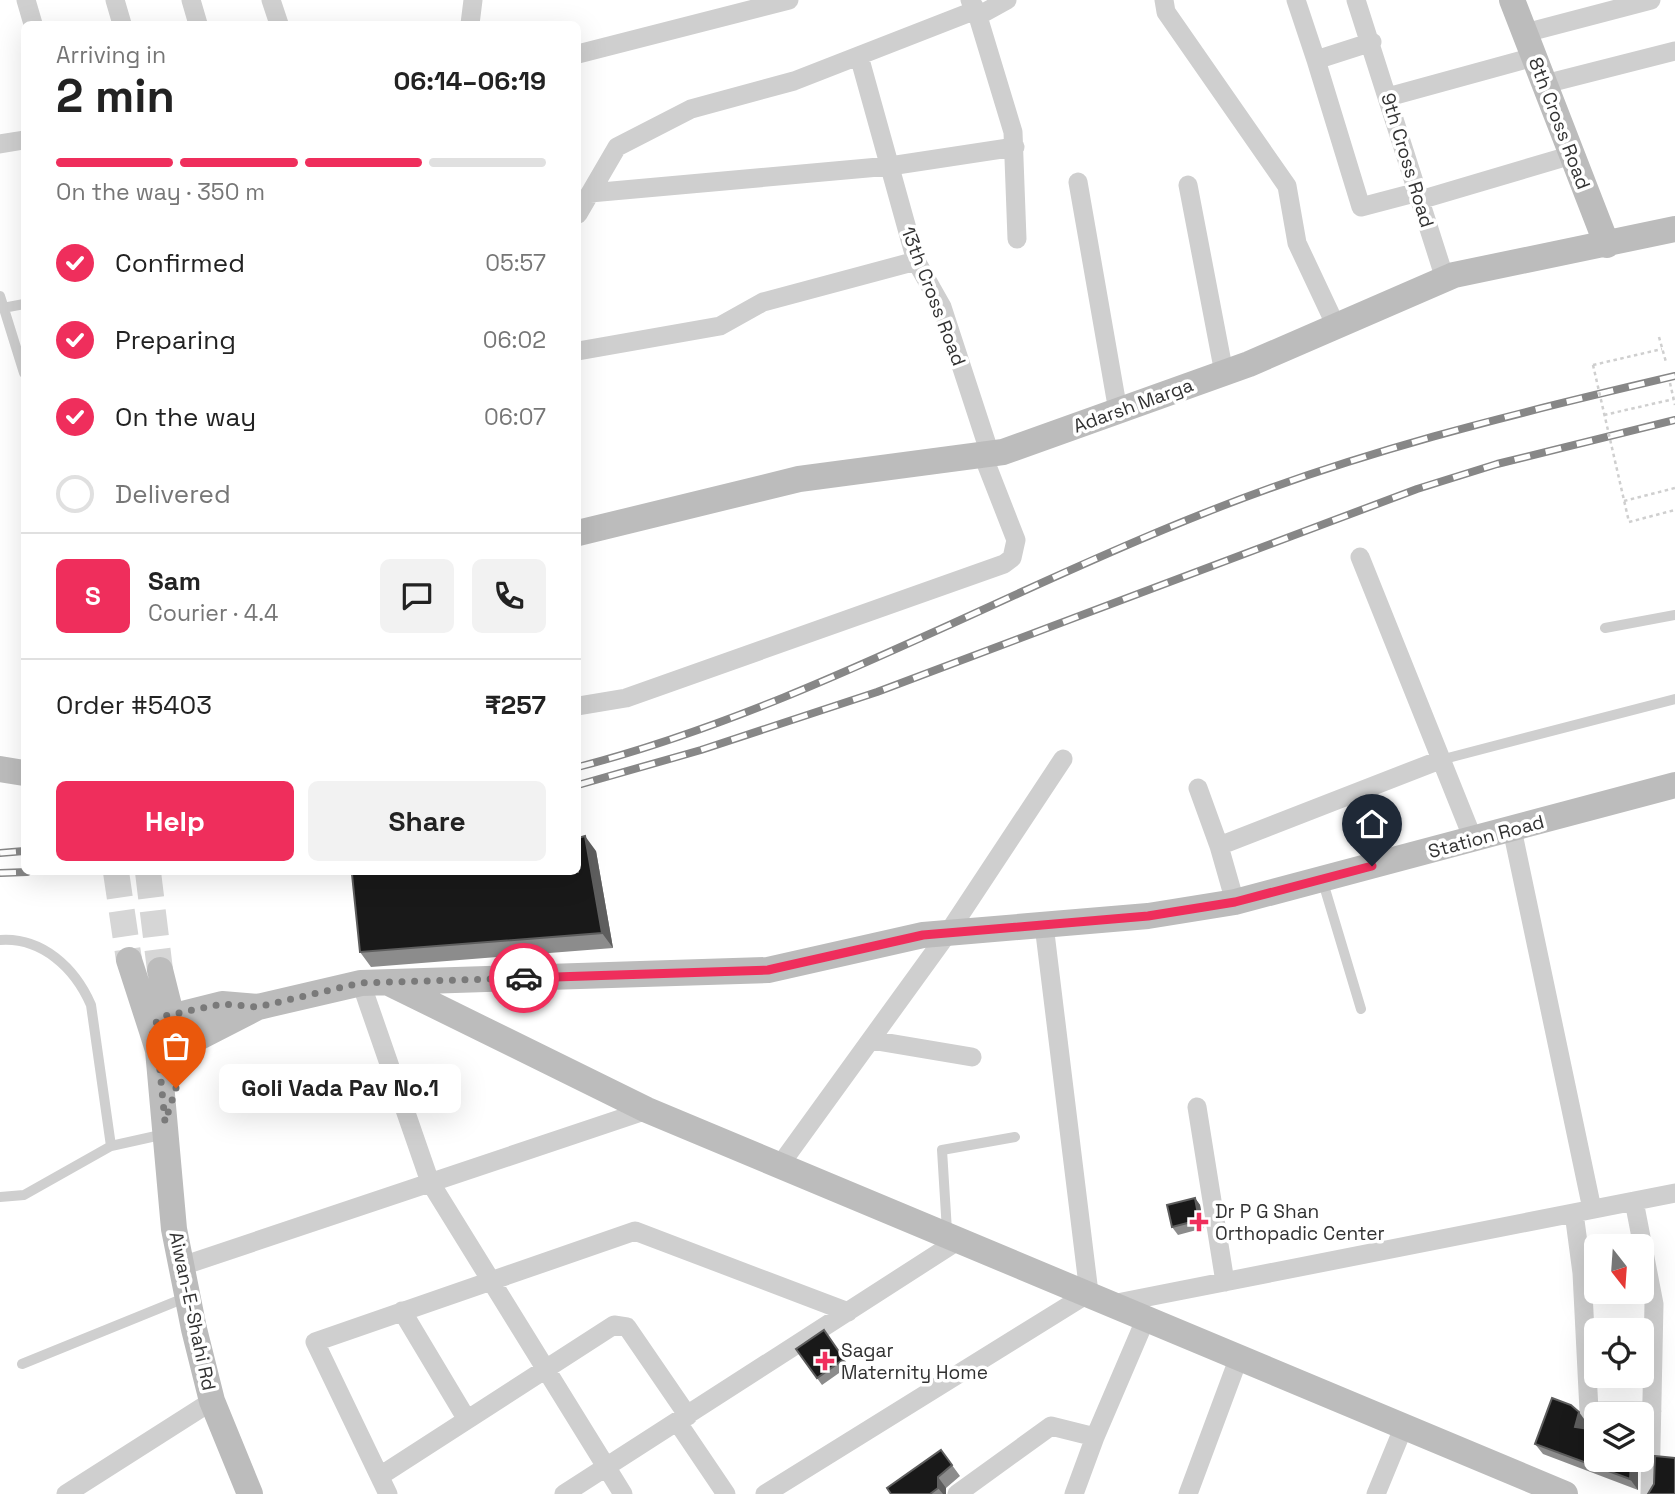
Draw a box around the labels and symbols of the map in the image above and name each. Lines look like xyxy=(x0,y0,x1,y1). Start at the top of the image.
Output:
street label: 8th Cross Road xyxy=(1523,54,1596,193)
street label: 9th Cross Road xyxy=(1375,90,1440,230)
street label: 13th Cross Road xyxy=(896,223,972,369)
street label: Adarsh Marga xyxy=(1070,372,1197,439)
pin xyxy=(1342,794,1402,866)
street label: Station Road xyxy=(1425,809,1547,864)
courier xyxy=(489,943,559,1013)
pin xyxy=(146,1016,206,1088)
callout: Goli Vada Pav No.1 xyxy=(218,1064,460,1112)
place label: Dr P G Shan Orthopadic Center xyxy=(1215,1199,1385,1246)
marker: Dr P G Shan Orthopadic Center xyxy=(1189,1212,1209,1232)
street label: Aiwan-E-Shahi Rd xyxy=(163,1229,222,1393)
north arrow xyxy=(1584,1234,1654,1304)
place label: Sagar Maternity Home xyxy=(841,1338,988,1385)
marker: Sagar Maternity Home xyxy=(815,1351,835,1371)

